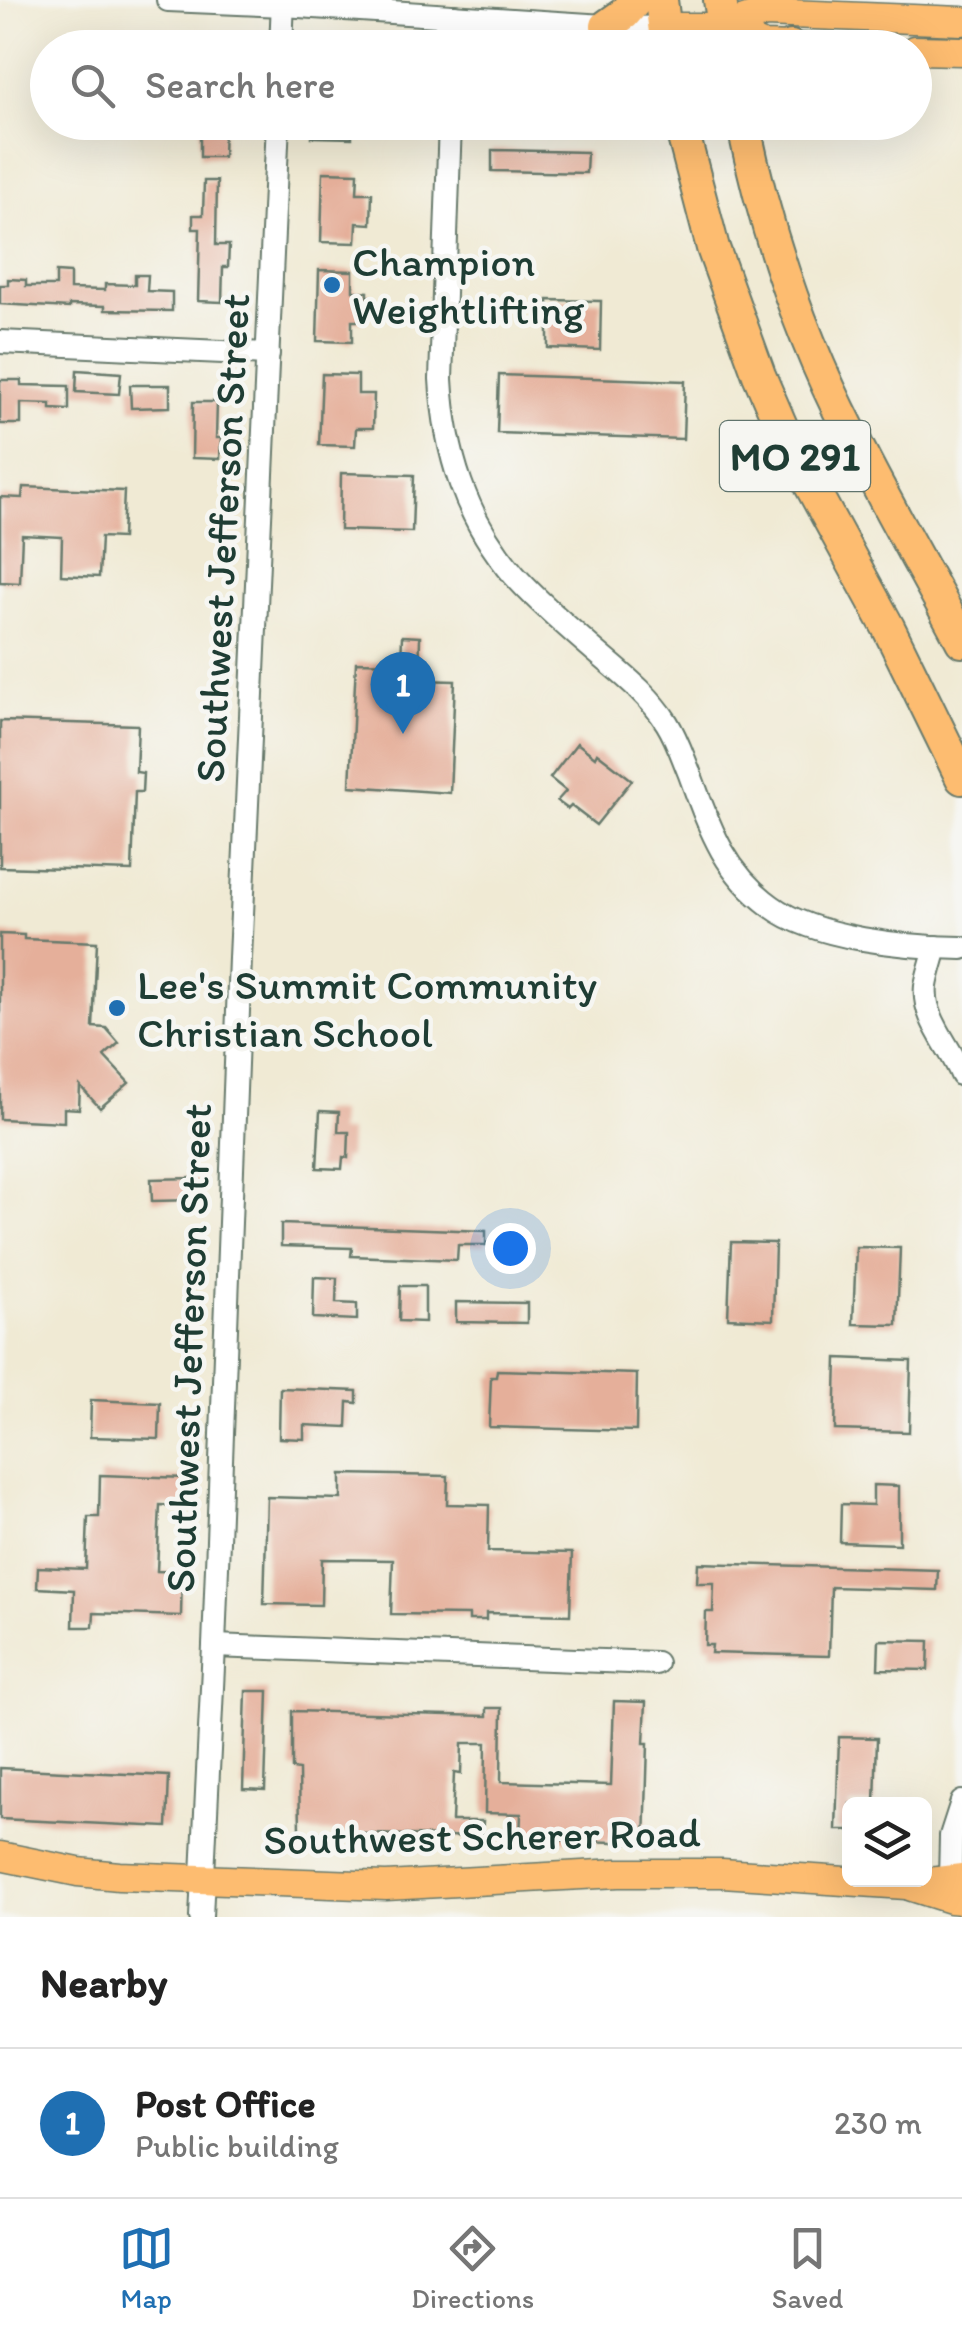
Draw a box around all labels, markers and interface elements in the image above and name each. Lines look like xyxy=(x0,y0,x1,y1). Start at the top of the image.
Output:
search box xyxy=(30,30,932,140)
icon: search xyxy=(65,58,120,113)
text: Search here xyxy=(145,62,336,108)
place label: Champion Weightlifting xyxy=(352,236,585,335)
marker: Champion Weightlifting xyxy=(321,274,343,296)
street label: Southwest Jefferson Street xyxy=(184,292,260,784)
road number: MO 291 xyxy=(720,421,870,491)
pin: 1 xyxy=(370,652,436,734)
place label: Lee's Summit Community Christian School xyxy=(137,959,597,1058)
marker: Lee's Summit Community Christian School xyxy=(106,997,128,1019)
street label: Southwest Jefferson Street xyxy=(154,1103,222,1593)
your location xyxy=(485,1223,536,1274)
map controls xyxy=(842,1797,932,1887)
button: layers xyxy=(842,1797,932,1887)
street label: Southwest Scherer Road xyxy=(263,1807,701,1865)
text: Nearby xyxy=(40,1957,167,2008)
text: Post Office xyxy=(135,2081,316,2127)
text: 1 xyxy=(65,2104,80,2142)
text: 230 m xyxy=(834,2104,922,2142)
text: Public building xyxy=(135,2127,339,2165)
tab: Map xyxy=(119,2221,174,2315)
tab: Directions xyxy=(411,2221,534,2315)
tab: Saved xyxy=(772,2221,843,2315)

